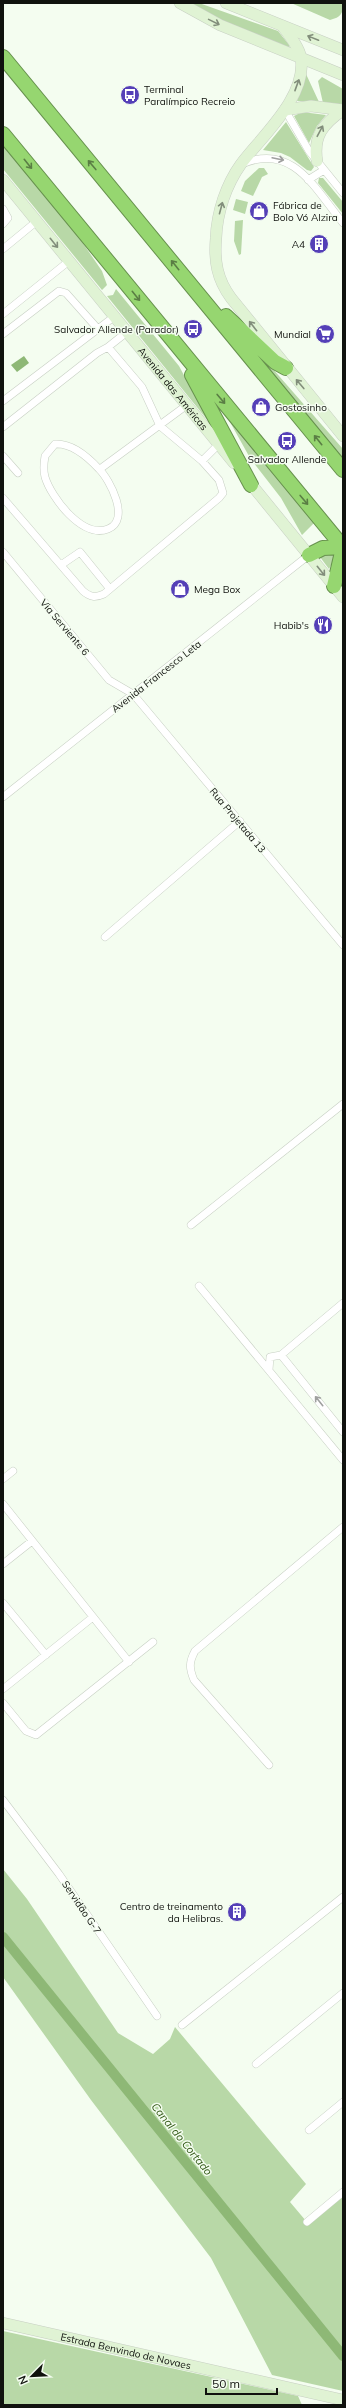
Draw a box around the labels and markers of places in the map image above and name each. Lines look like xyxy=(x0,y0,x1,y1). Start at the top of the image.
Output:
place label: Terminal Paralímpico Recreio xyxy=(144,83,236,108)
bus stop icon: Terminal Paralímpico Recreio xyxy=(119,84,141,106)
place label: Fábrica de Bolo Vó Alzira xyxy=(273,199,338,224)
shop icon: Fábrica de Bolo Vó Alzira xyxy=(248,200,270,222)
building icon: A4 xyxy=(308,233,330,255)
place label: A4 xyxy=(292,238,305,251)
bus stop icon: Salvador Allende (Parador) xyxy=(182,318,204,340)
place label: Salvador Allende (Parador) xyxy=(54,323,179,336)
supermarket icon: Mundial xyxy=(314,323,336,345)
place label: Mundial xyxy=(274,328,311,341)
shop icon: Gostosinho xyxy=(250,396,272,418)
place label: Gostosinho xyxy=(275,401,327,414)
bus stop icon: Salvador Allende xyxy=(276,430,298,452)
place label: Salvador Allende xyxy=(248,453,326,466)
shop icon: Mega Box xyxy=(169,578,191,600)
place label: Mega Box xyxy=(194,583,241,596)
restaurant icon: Habib's xyxy=(312,614,334,636)
place label: Habib's xyxy=(274,619,309,632)
place label: Centro de treinamento da Helibras. xyxy=(120,1900,223,1925)
building icon: Centro de treinamento da Helibras. xyxy=(226,1901,248,1923)

